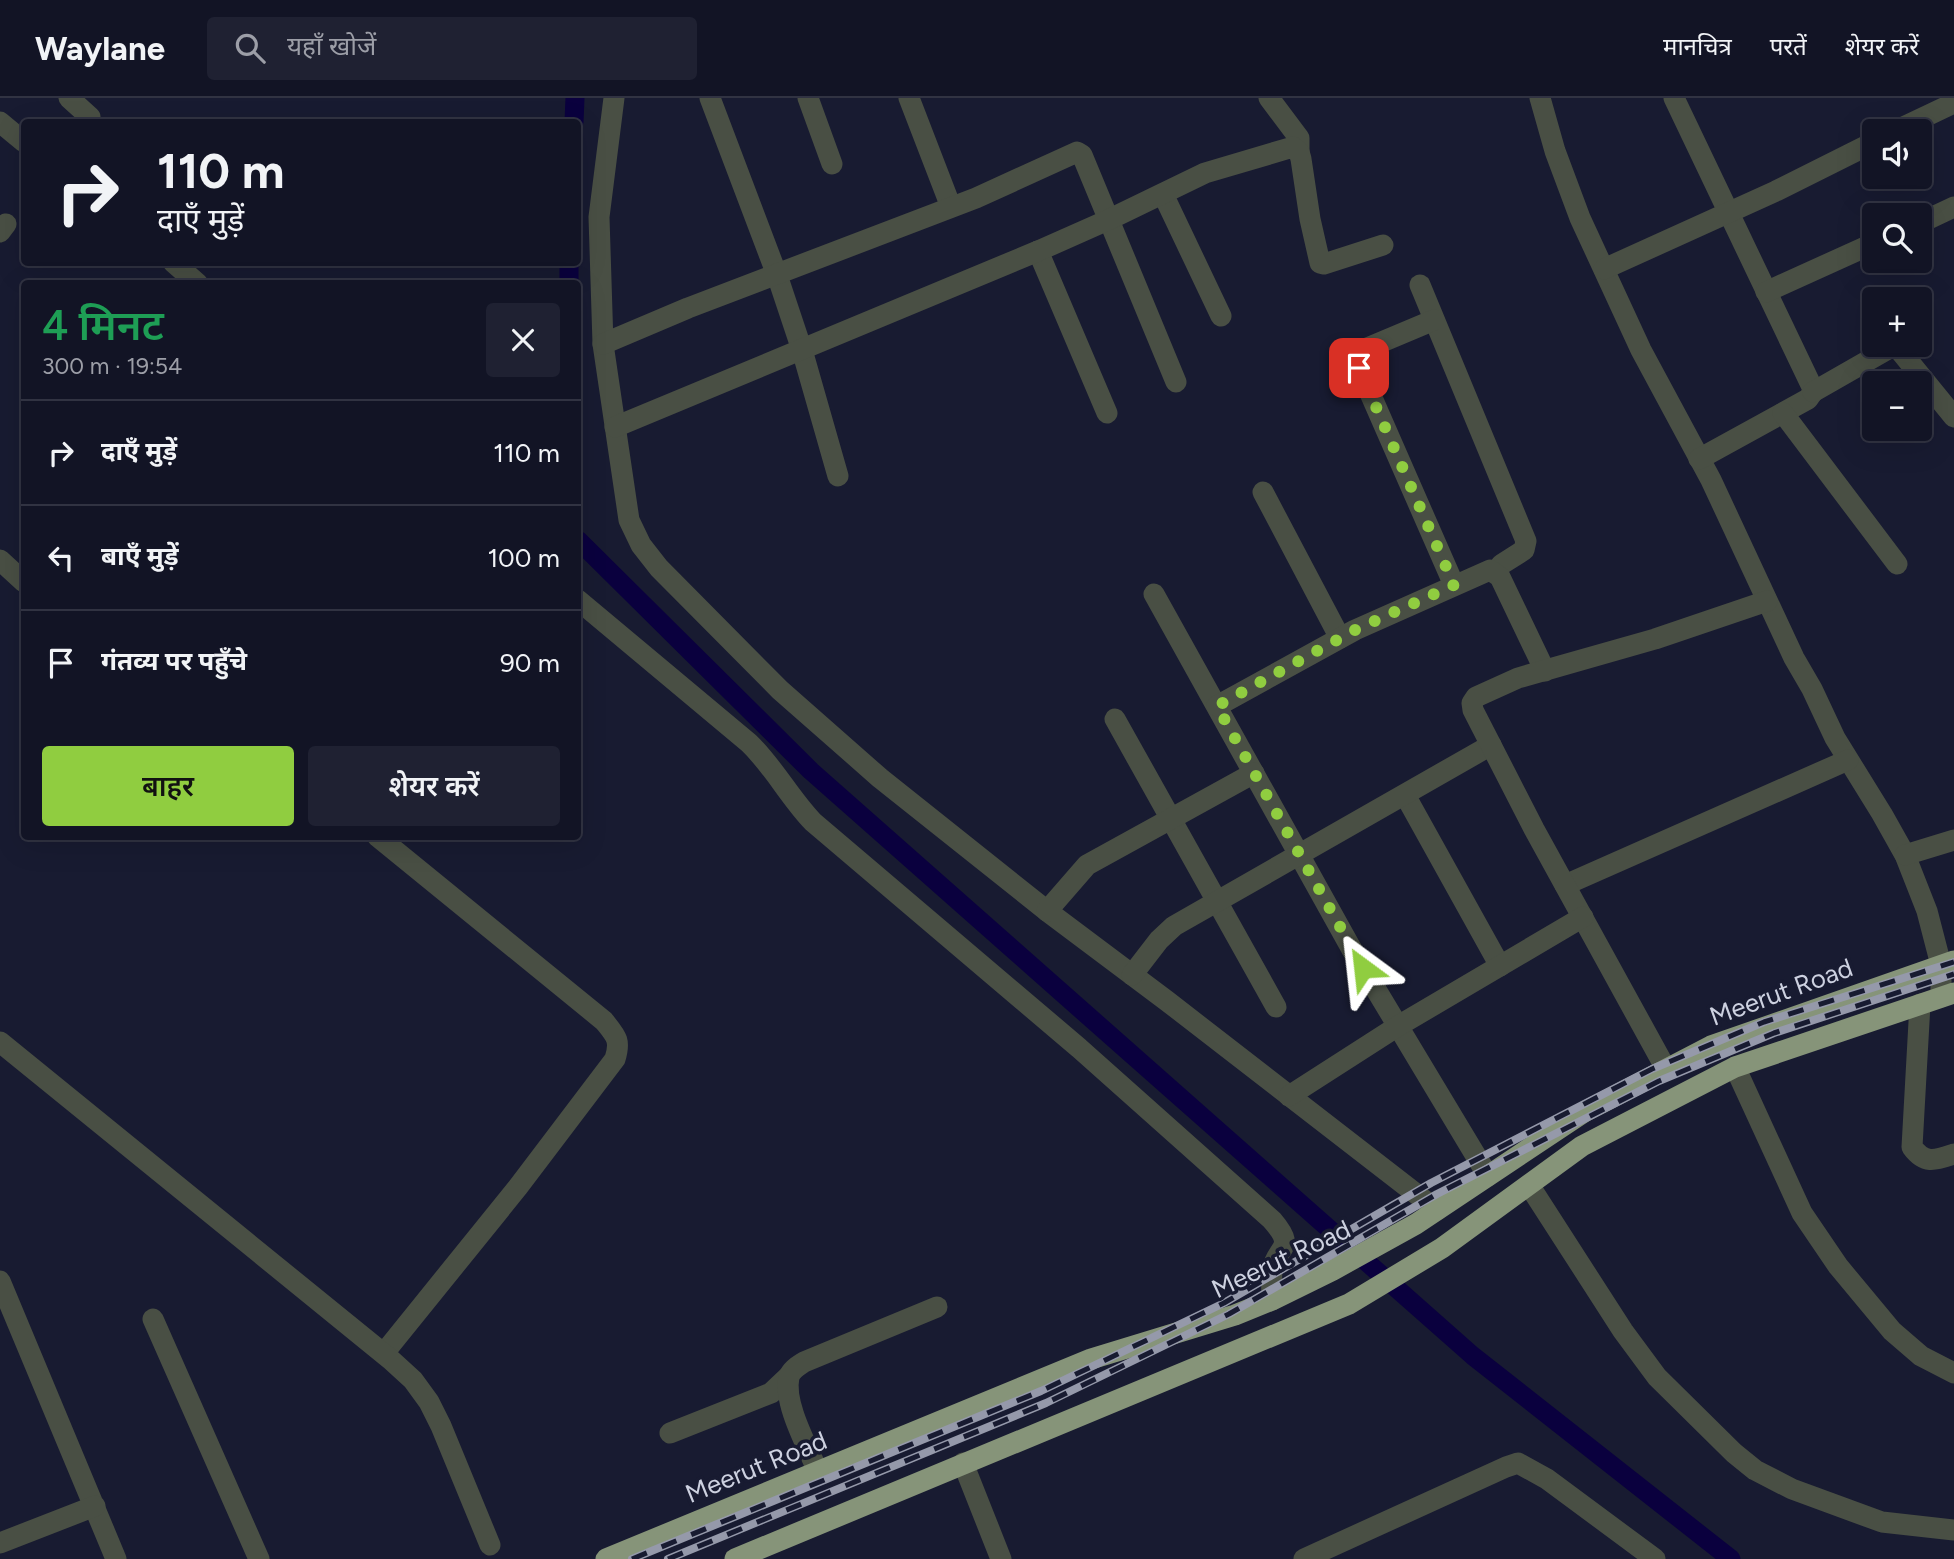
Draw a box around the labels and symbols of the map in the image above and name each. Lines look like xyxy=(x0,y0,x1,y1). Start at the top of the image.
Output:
pin xyxy=(1329,338,1389,398)
position arrow xyxy=(1326,931,1400,1005)
street label: Meerut Road xyxy=(1705,951,1857,1033)
street label: Meerut Road xyxy=(1206,1213,1356,1305)
street label: Meerut Road xyxy=(681,1424,831,1510)

